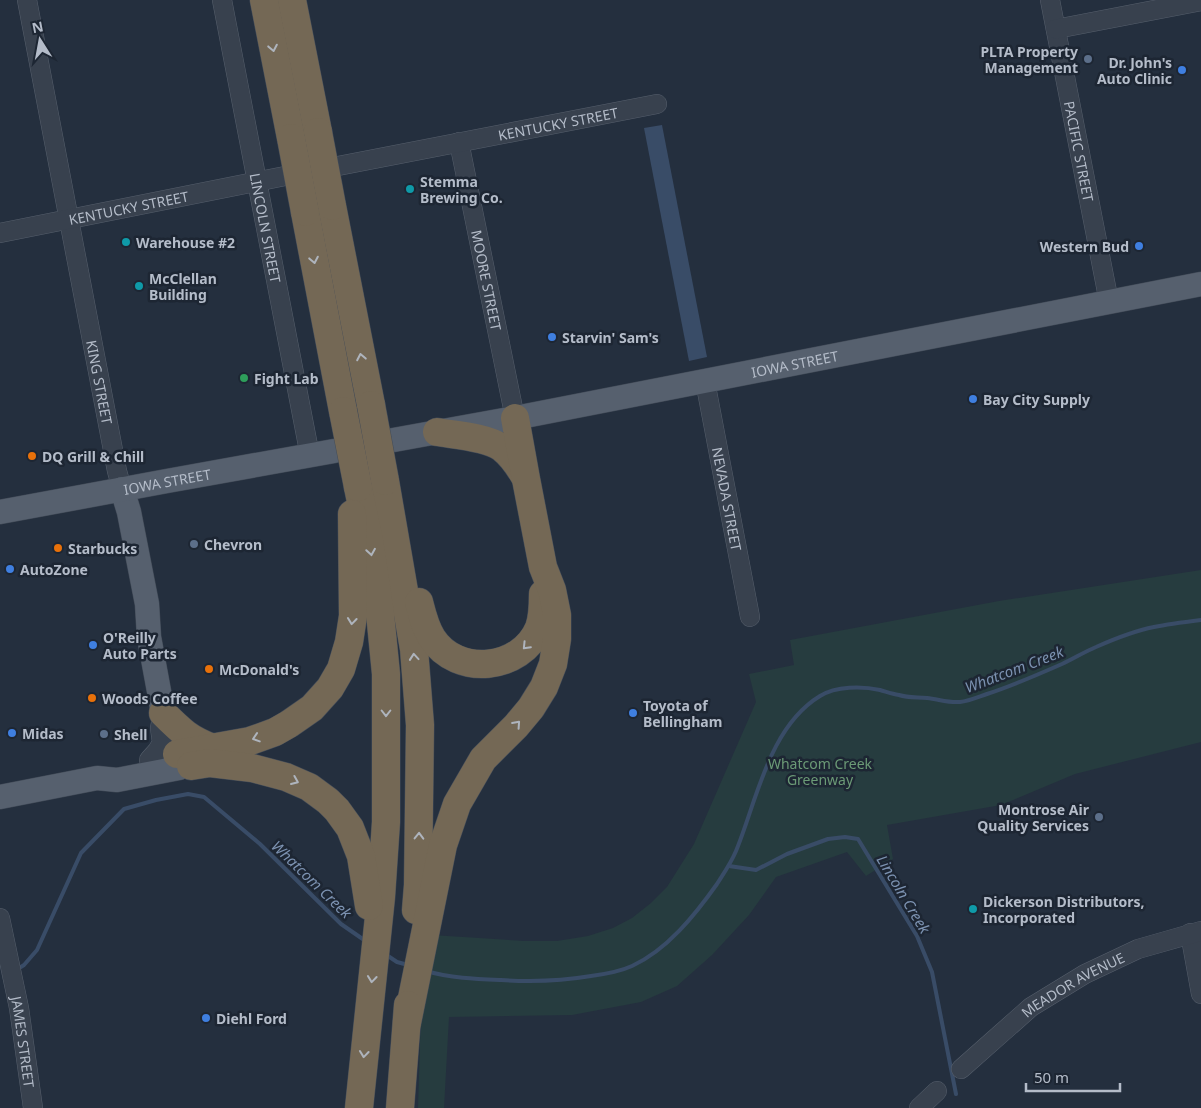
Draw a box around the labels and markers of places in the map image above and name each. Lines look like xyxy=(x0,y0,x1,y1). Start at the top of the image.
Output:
place label: PLTA Property Management xyxy=(980,42,1078,77)
marker: PLTA Property Management xyxy=(1082,53,1094,65)
place label: Dr. John's Auto Clinic xyxy=(1097,53,1172,88)
marker: Dr. John's Auto Clinic xyxy=(1176,64,1188,76)
place label: Stemma Brewing Co. xyxy=(420,172,503,207)
marker: Stemma Brewing Co. xyxy=(404,183,416,195)
place label: Warehouse #2 xyxy=(136,233,235,252)
marker: Warehouse #2 xyxy=(120,236,132,248)
place label: Western Bud xyxy=(1040,237,1129,256)
marker: Western Bud xyxy=(1133,240,1145,252)
place label: McClellan Building xyxy=(149,269,217,304)
marker: McClellan Building xyxy=(133,280,145,292)
place label: Starvin' Sam's xyxy=(562,328,659,347)
marker: Starvin' Sam's xyxy=(546,331,558,343)
place label: Fight Lab xyxy=(254,369,319,388)
marker: Fight Lab xyxy=(238,372,250,384)
place label: Bay City Supply xyxy=(983,390,1090,409)
marker: Bay City Supply xyxy=(967,393,979,405)
place label: DQ Grill & Chill xyxy=(42,447,144,466)
marker: DQ Grill & Chill xyxy=(26,450,38,462)
place label: Chevron xyxy=(204,535,262,554)
marker: Chevron xyxy=(188,538,200,550)
place label: Starbucks xyxy=(68,539,137,558)
marker: Starbucks xyxy=(52,542,64,554)
place label: AutoZone xyxy=(20,560,88,579)
marker: AutoZone xyxy=(4,563,16,575)
place label: O'Reilly Auto Parts xyxy=(103,628,177,663)
marker: O'Reilly Auto Parts xyxy=(87,639,99,651)
place label: McDonald's xyxy=(219,660,299,679)
marker: McDonald's xyxy=(203,663,215,675)
place label: Woods Coffee xyxy=(102,689,198,708)
marker: Woods Coffee xyxy=(86,692,98,704)
place label: Toyota of Bellingham xyxy=(643,696,722,731)
marker: Toyota of Bellingham xyxy=(627,707,639,719)
place label: Midas xyxy=(22,724,64,743)
place label: Shell xyxy=(114,725,148,744)
marker: Midas xyxy=(6,727,18,739)
marker: Shell xyxy=(98,728,110,740)
place label: Montrose Air Quality Services xyxy=(977,800,1090,835)
marker: Montrose Air Quality Services xyxy=(1093,811,1105,823)
place label: Dickerson Distributors, Incorporated xyxy=(983,892,1145,927)
marker: Dickerson Distributors, Incorporated xyxy=(967,903,979,915)
place label: Diehl Ford xyxy=(216,1009,287,1028)
marker: Diehl Ford xyxy=(200,1012,212,1024)

